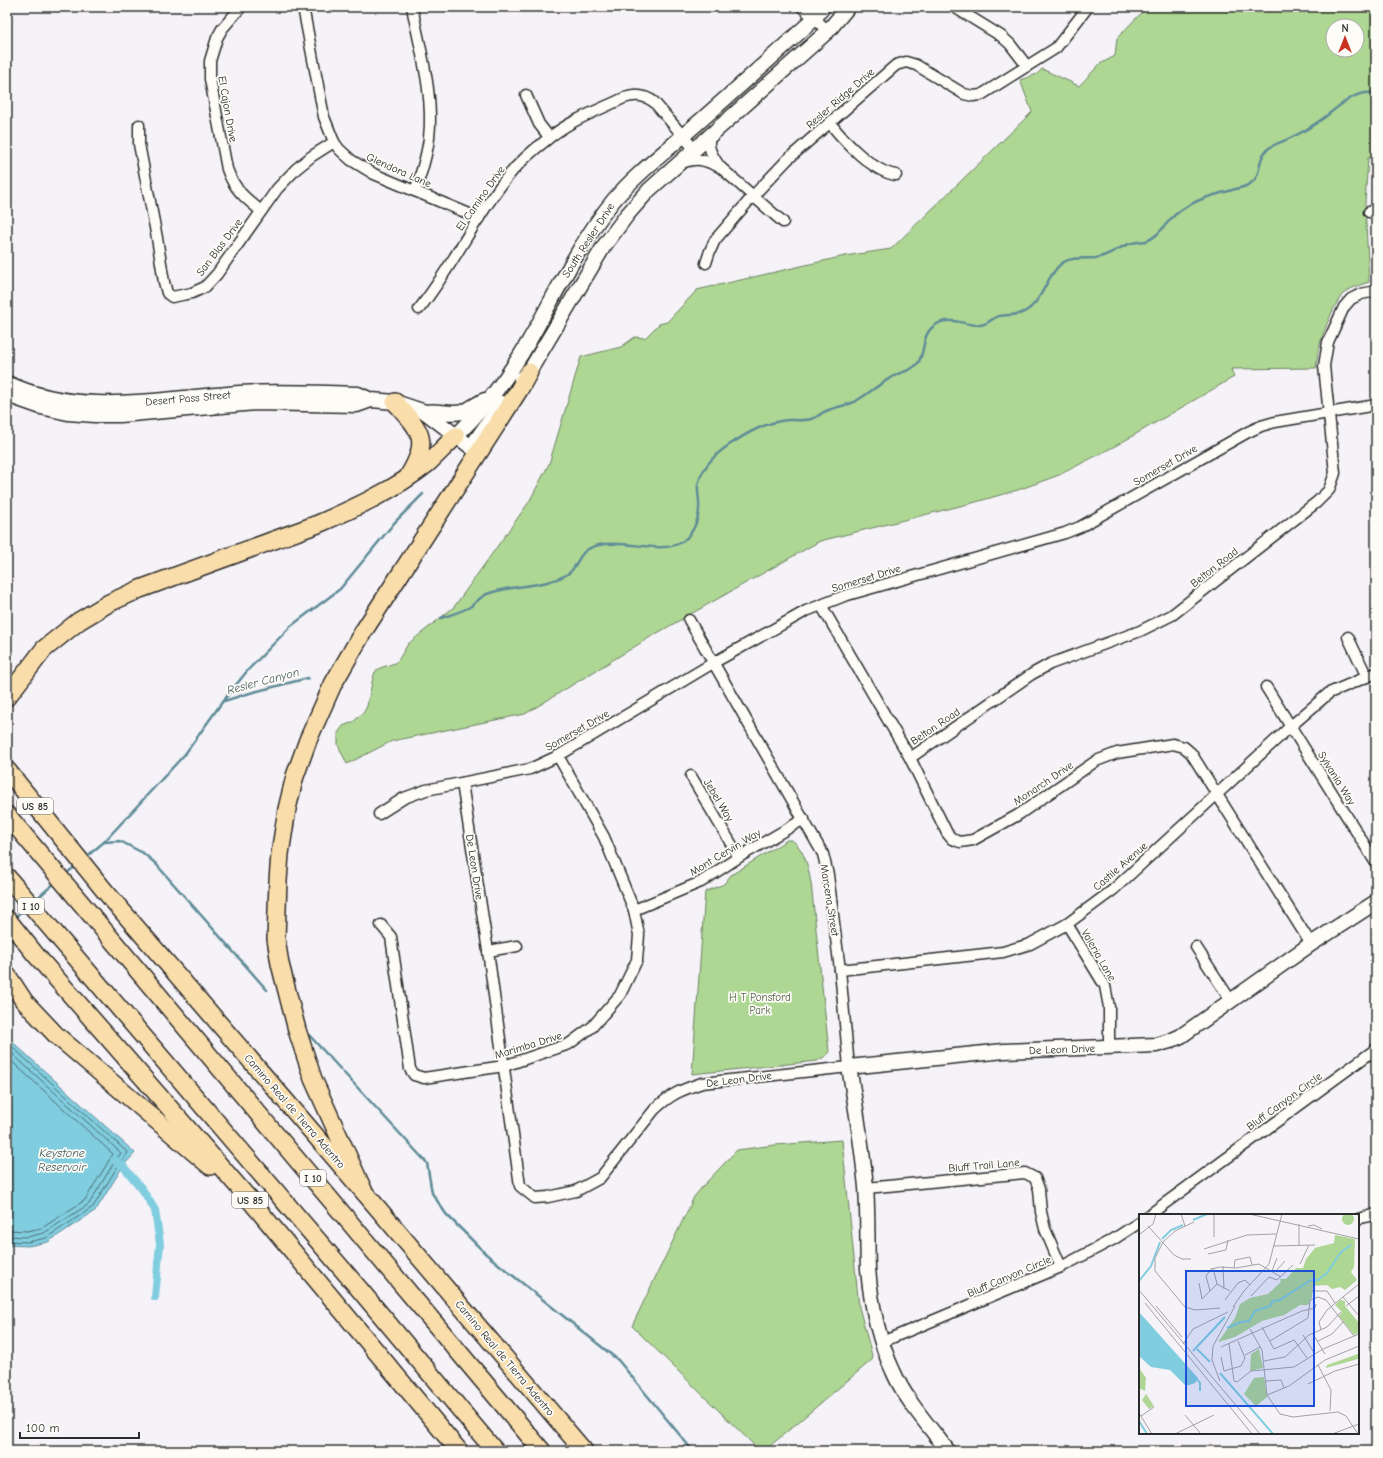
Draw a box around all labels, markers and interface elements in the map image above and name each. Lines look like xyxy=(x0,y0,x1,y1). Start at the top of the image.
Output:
north arrow xyxy=(1325,18,1365,58)
text: N xyxy=(1341,22,1349,35)
street label: Resler Ridge Drive xyxy=(804,65,877,132)
street label: El Cajon Drive xyxy=(215,75,240,144)
street label: Glendora Lane xyxy=(364,150,434,191)
street label: El Camino Drive xyxy=(453,163,508,233)
street label: South Resler Drive xyxy=(559,200,618,280)
street label: San Blas Drive xyxy=(194,216,245,279)
street label: Desert Pass Street xyxy=(145,388,232,409)
street label: Somerset Drive xyxy=(1131,442,1200,489)
street label: Belton Road xyxy=(1188,545,1241,590)
street label: Somerset Drive xyxy=(830,562,903,595)
water label: Resler Canyon xyxy=(225,665,301,697)
street label: Belton Road xyxy=(908,705,963,748)
street label: Somerset Drive xyxy=(543,707,612,754)
street label: Sylvania Way xyxy=(1315,749,1358,808)
street label: Monarch Drive xyxy=(1011,758,1076,808)
street label: Jebel Way xyxy=(701,777,736,824)
road number: US 85 xyxy=(17,798,53,814)
street label: Mont Cervin Way xyxy=(687,826,763,879)
street label: De Leon Drive xyxy=(463,833,486,901)
street label: Castile Avenue xyxy=(1090,839,1151,894)
street label: Marcena Street xyxy=(817,863,842,938)
road number: I 10 xyxy=(18,898,44,914)
street label: Valeria Lane xyxy=(1079,927,1119,984)
park label: H T Ponsford Park xyxy=(729,991,791,1017)
street label: Marimba Drive xyxy=(493,1029,564,1062)
street label: De Leon Drive xyxy=(1029,1042,1096,1057)
street label: Camino Real de Tierra Adentro xyxy=(242,1052,348,1171)
street label: De Leon Drive xyxy=(705,1069,773,1090)
street label: Bluff Canyon Circle xyxy=(1244,1069,1325,1133)
water label: Keystone Reservoir xyxy=(38,1146,87,1174)
street label: Bluff Trail Lane xyxy=(948,1156,1021,1175)
road number: I 10 xyxy=(300,1170,326,1186)
road number: US 85 xyxy=(232,1192,268,1208)
inset map xyxy=(1139,1214,1359,1434)
street label: Bluff Canyon Circle xyxy=(965,1253,1054,1300)
street label: Camino Real de Tierra Adentro xyxy=(452,1298,557,1419)
scale bar xyxy=(20,1414,139,1440)
text: 100 m xyxy=(26,1421,59,1435)

